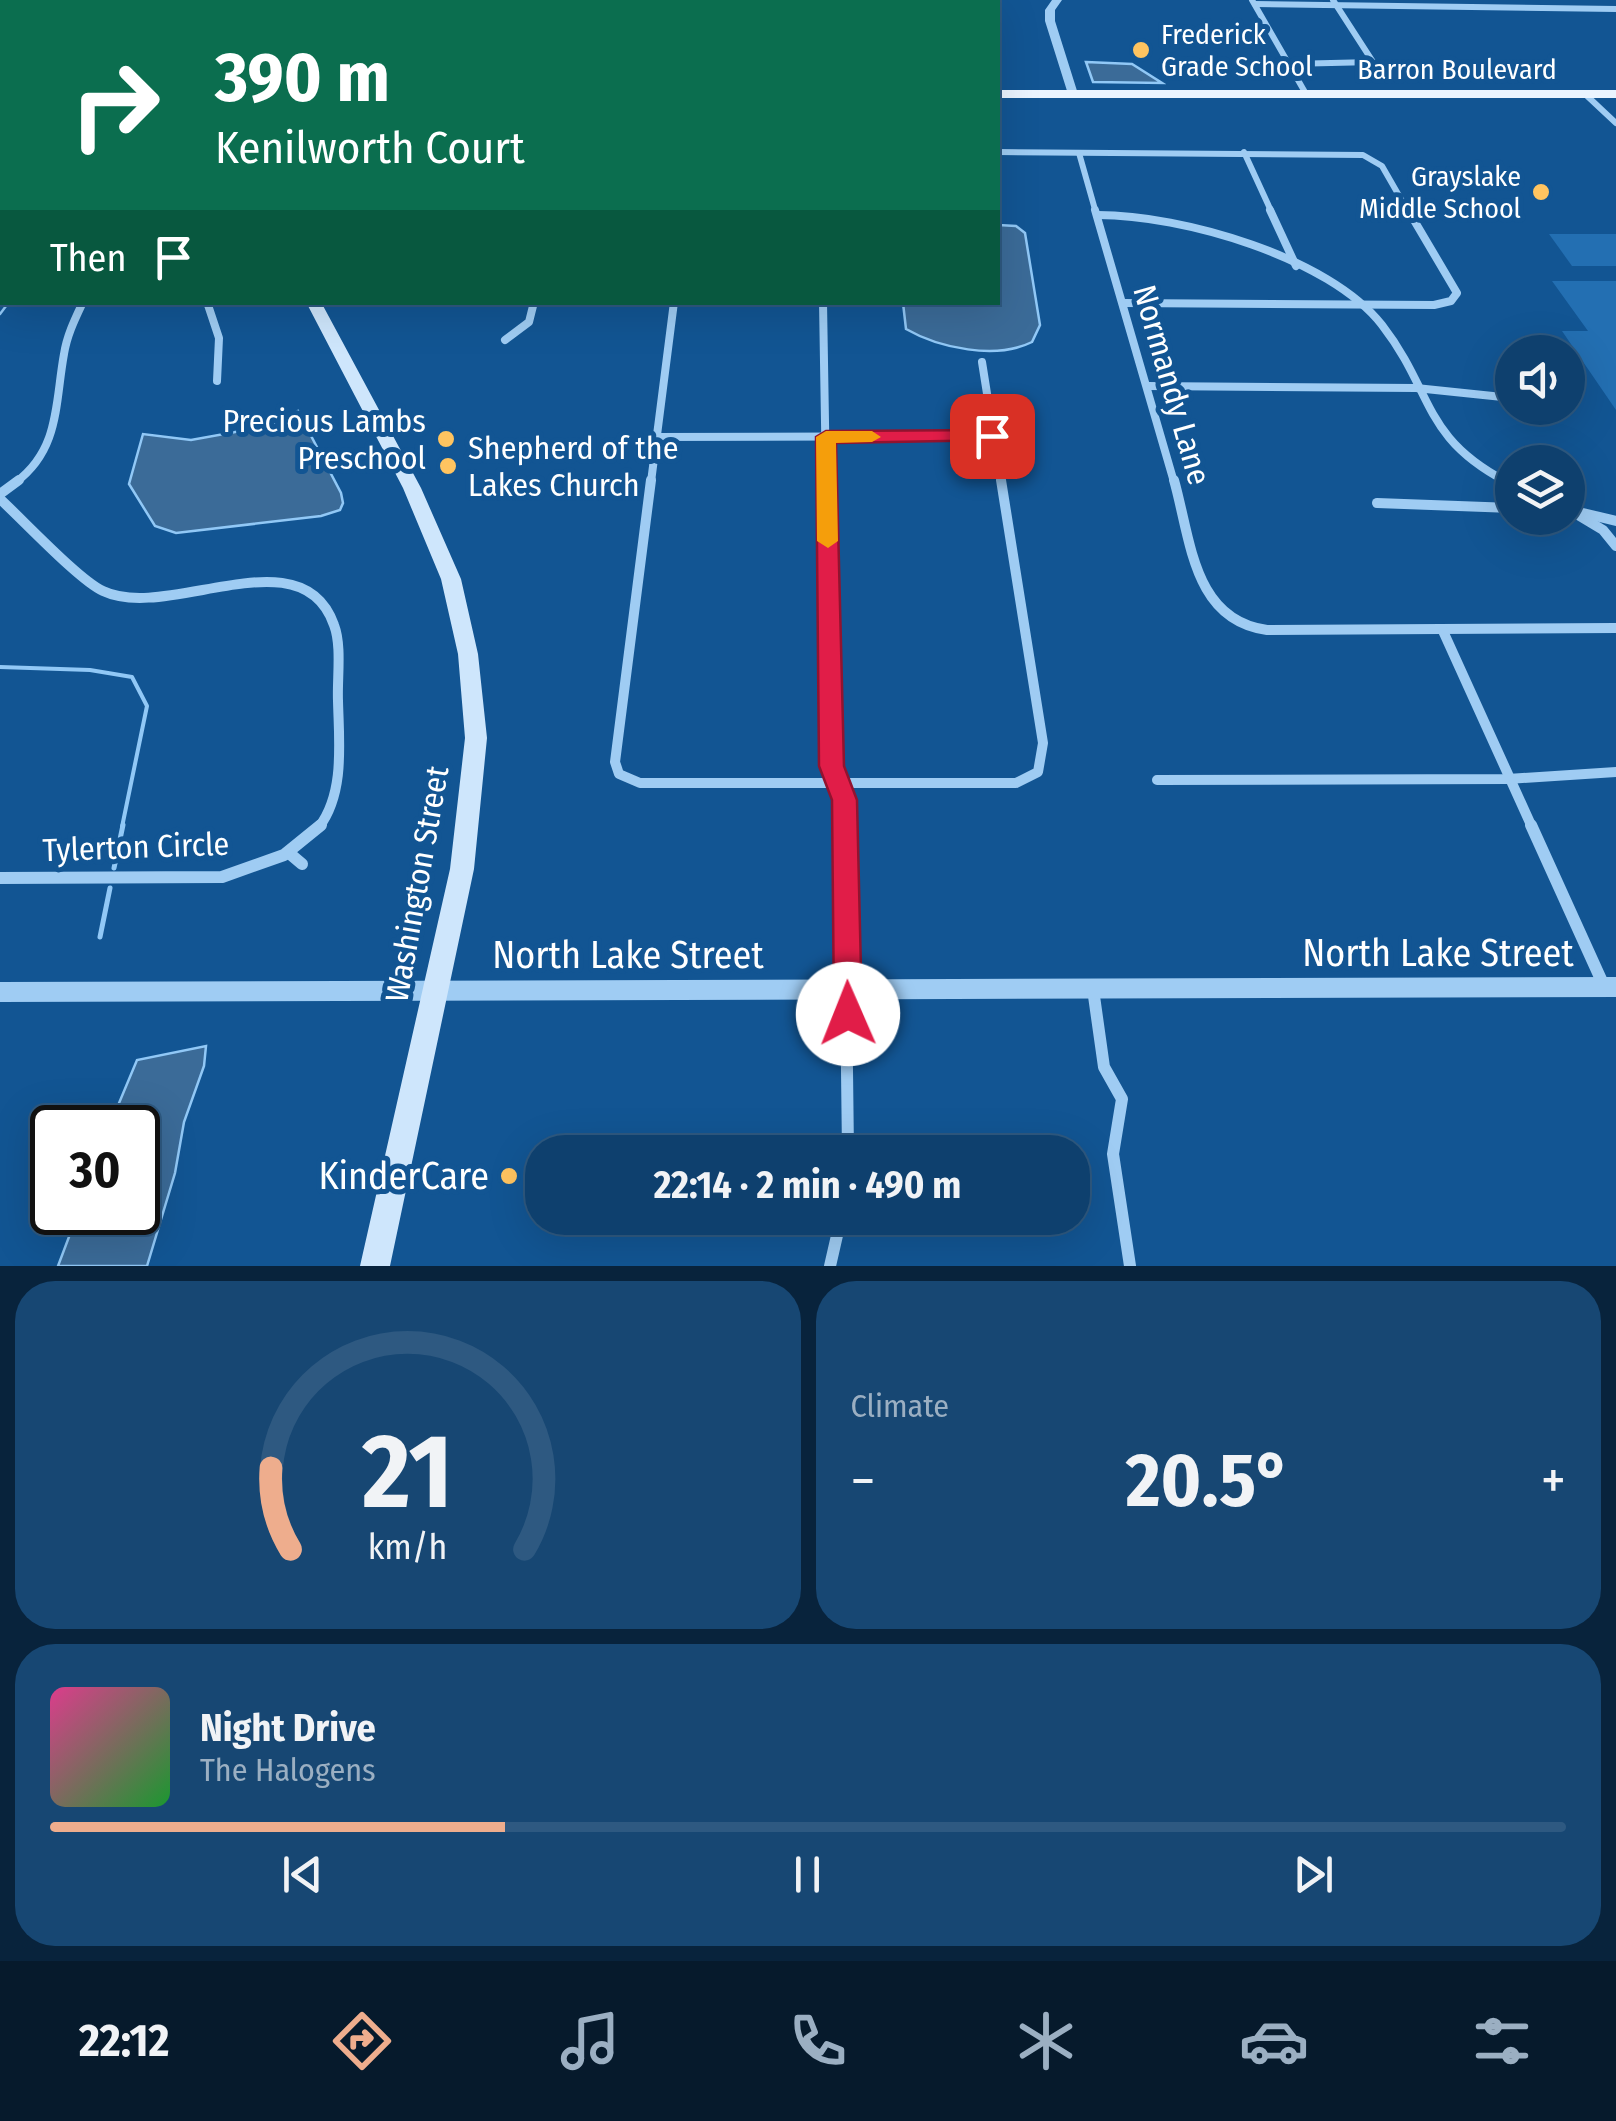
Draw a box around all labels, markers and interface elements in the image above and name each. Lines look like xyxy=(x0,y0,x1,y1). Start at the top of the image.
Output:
place label: Frederick Grade School xyxy=(1161,18,1313,83)
text: 390 m xyxy=(215,36,390,120)
marker: Frederick Grade School xyxy=(1130,39,1152,61)
icon: right xyxy=(50,40,180,170)
street label: Barron Boulevard xyxy=(1357,53,1557,86)
text: Kenilworth Court xyxy=(215,121,525,175)
place label: Grayslake Middle School xyxy=(1359,160,1521,225)
marker: Grayslake Middle School xyxy=(1530,181,1552,203)
icon: arrive xyxy=(146,230,201,285)
text: Then xyxy=(50,235,126,281)
street label: Normandy Lane xyxy=(1125,281,1219,489)
map controls xyxy=(1495,335,1585,535)
button: sound xyxy=(1495,335,1585,425)
pin xyxy=(950,394,1035,479)
place label: Precious Lambs Preschool xyxy=(222,402,426,477)
icon: arrive xyxy=(965,409,1020,464)
marker: Precious Lambs Preschool xyxy=(435,428,457,450)
place label: Shepherd of the Lakes Church xyxy=(468,429,678,504)
button: layers xyxy=(1495,445,1585,535)
marker: Shepherd of the Lakes Church xyxy=(437,455,459,477)
street label: Washington Street xyxy=(378,763,457,1005)
street label: Tylerton Circle xyxy=(42,825,230,869)
street label: North Lake Street xyxy=(1302,930,1574,976)
street label: North Lake Street xyxy=(492,932,764,978)
position arrow xyxy=(796,962,900,1066)
speed limit sign: 30 xyxy=(30,1105,160,1235)
place label: KinderCare xyxy=(318,1153,489,1199)
text: 22:14 · 2 min · 490 m xyxy=(654,1162,961,1208)
marker: KinderCare xyxy=(498,1165,520,1187)
text: Climate xyxy=(851,1387,949,1425)
text: 21 xyxy=(362,1410,453,1535)
text: 20.5° xyxy=(1126,1436,1291,1526)
text: − xyxy=(851,1448,875,1514)
text: + xyxy=(1541,1448,1566,1514)
text: km/h xyxy=(368,1526,448,1568)
text: Night Drive xyxy=(200,1705,376,1751)
text: The Halogens xyxy=(200,1751,376,1789)
icon: previous xyxy=(275,1847,330,1902)
icon: pause xyxy=(780,1847,835,1902)
icon: next xyxy=(1286,1847,1341,1902)
icon: directions xyxy=(327,2006,397,2076)
icon: music xyxy=(555,2006,625,2076)
icon: phone xyxy=(783,2006,853,2076)
icon: climate xyxy=(1011,2006,1081,2076)
icon: car xyxy=(1239,2006,1309,2076)
icon: filters xyxy=(1467,2006,1537,2076)
text: 22:12 xyxy=(79,2014,169,2068)

